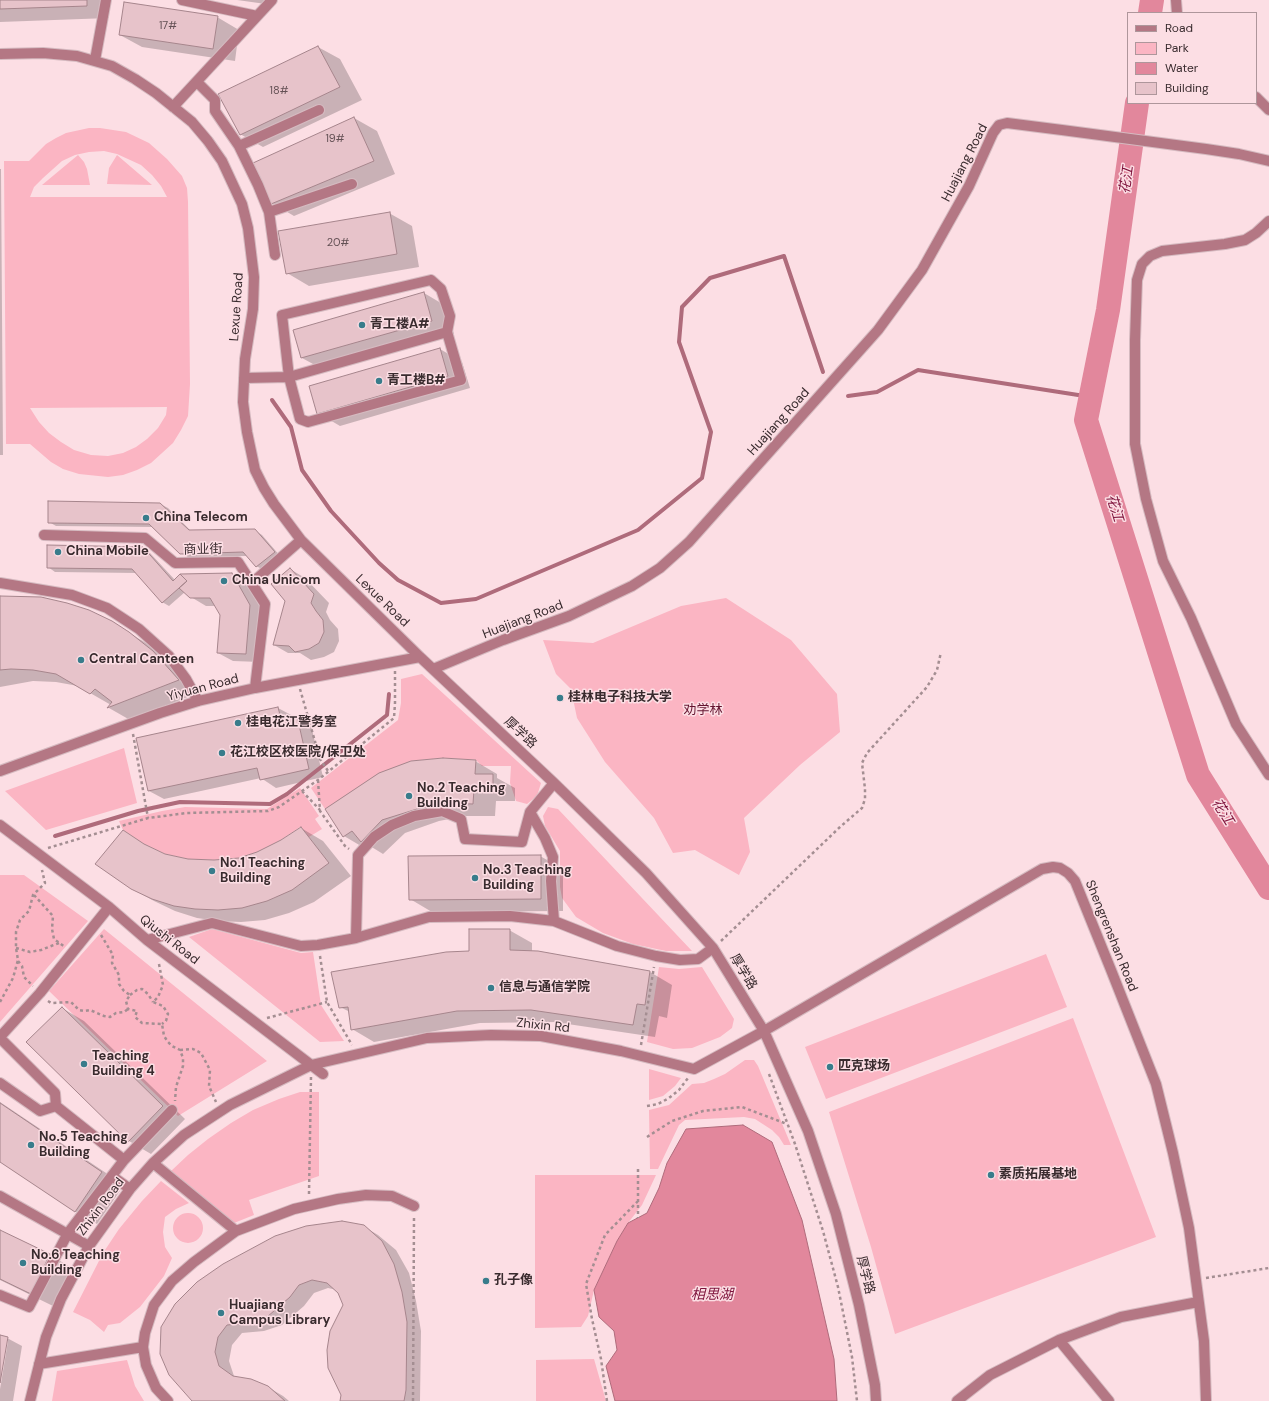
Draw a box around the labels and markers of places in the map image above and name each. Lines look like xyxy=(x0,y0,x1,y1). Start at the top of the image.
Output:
place label: 青工楼A# xyxy=(370,317,429,333)
marker: 青工楼A# xyxy=(357,320,367,330)
place label: 青工楼B# xyxy=(387,373,445,389)
marker: 青工楼B# xyxy=(374,376,384,386)
place label: China Telecom xyxy=(154,510,248,526)
marker: China Telecom xyxy=(141,513,151,523)
place label: China Mobile xyxy=(66,544,149,560)
marker: China Mobile xyxy=(53,547,63,557)
place label: China Unicom xyxy=(232,573,320,589)
marker: China Unicom xyxy=(219,576,229,586)
place label: Central Canteen xyxy=(89,652,194,668)
marker: Central Canteen xyxy=(76,655,86,665)
place label: 桂林电子科技大学 xyxy=(568,690,672,706)
marker: 桂林电子科技大学 xyxy=(555,693,565,703)
place label: 桂电花江警务室 xyxy=(246,715,337,731)
marker: 桂电花江警务室 xyxy=(233,718,243,728)
place label: 花江校区校医院/保卫处 xyxy=(230,745,366,761)
marker: 花江校区校医院/保卫处 xyxy=(217,748,227,758)
place label: No.2 Teaching Building xyxy=(417,781,506,812)
marker: No.2 Teaching Building xyxy=(404,791,414,801)
place label: No.1 Teaching Building xyxy=(220,856,305,887)
place label: No.3 Teaching Building xyxy=(483,863,572,894)
marker: No.1 Teaching Building xyxy=(207,866,217,876)
marker: No.3 Teaching Building xyxy=(470,873,480,883)
place label: 信息与通信学院 xyxy=(499,980,590,996)
marker: 信息与通信学院 xyxy=(486,983,496,993)
place label: Teaching Building 4 xyxy=(92,1049,155,1080)
marker: Teaching Building 4 xyxy=(79,1059,89,1069)
place label: 匹克球场 xyxy=(838,1059,890,1075)
marker: 匹克球场 xyxy=(825,1062,835,1072)
place label: No.5 Teaching Building xyxy=(39,1130,128,1161)
marker: No.5 Teaching Building xyxy=(26,1140,36,1150)
place label: 素质拓展基地 xyxy=(999,1167,1077,1183)
marker: 素质拓展基地 xyxy=(986,1170,996,1180)
place label: No.6 Teaching Building xyxy=(31,1248,120,1279)
marker: No.6 Teaching Building xyxy=(18,1258,28,1268)
place label: 孔子像 xyxy=(494,1273,533,1289)
marker: 孔子像 xyxy=(481,1276,491,1286)
place label: Huajiang Campus Library xyxy=(229,1298,330,1329)
marker: Huajiang Campus Library xyxy=(216,1308,226,1318)

